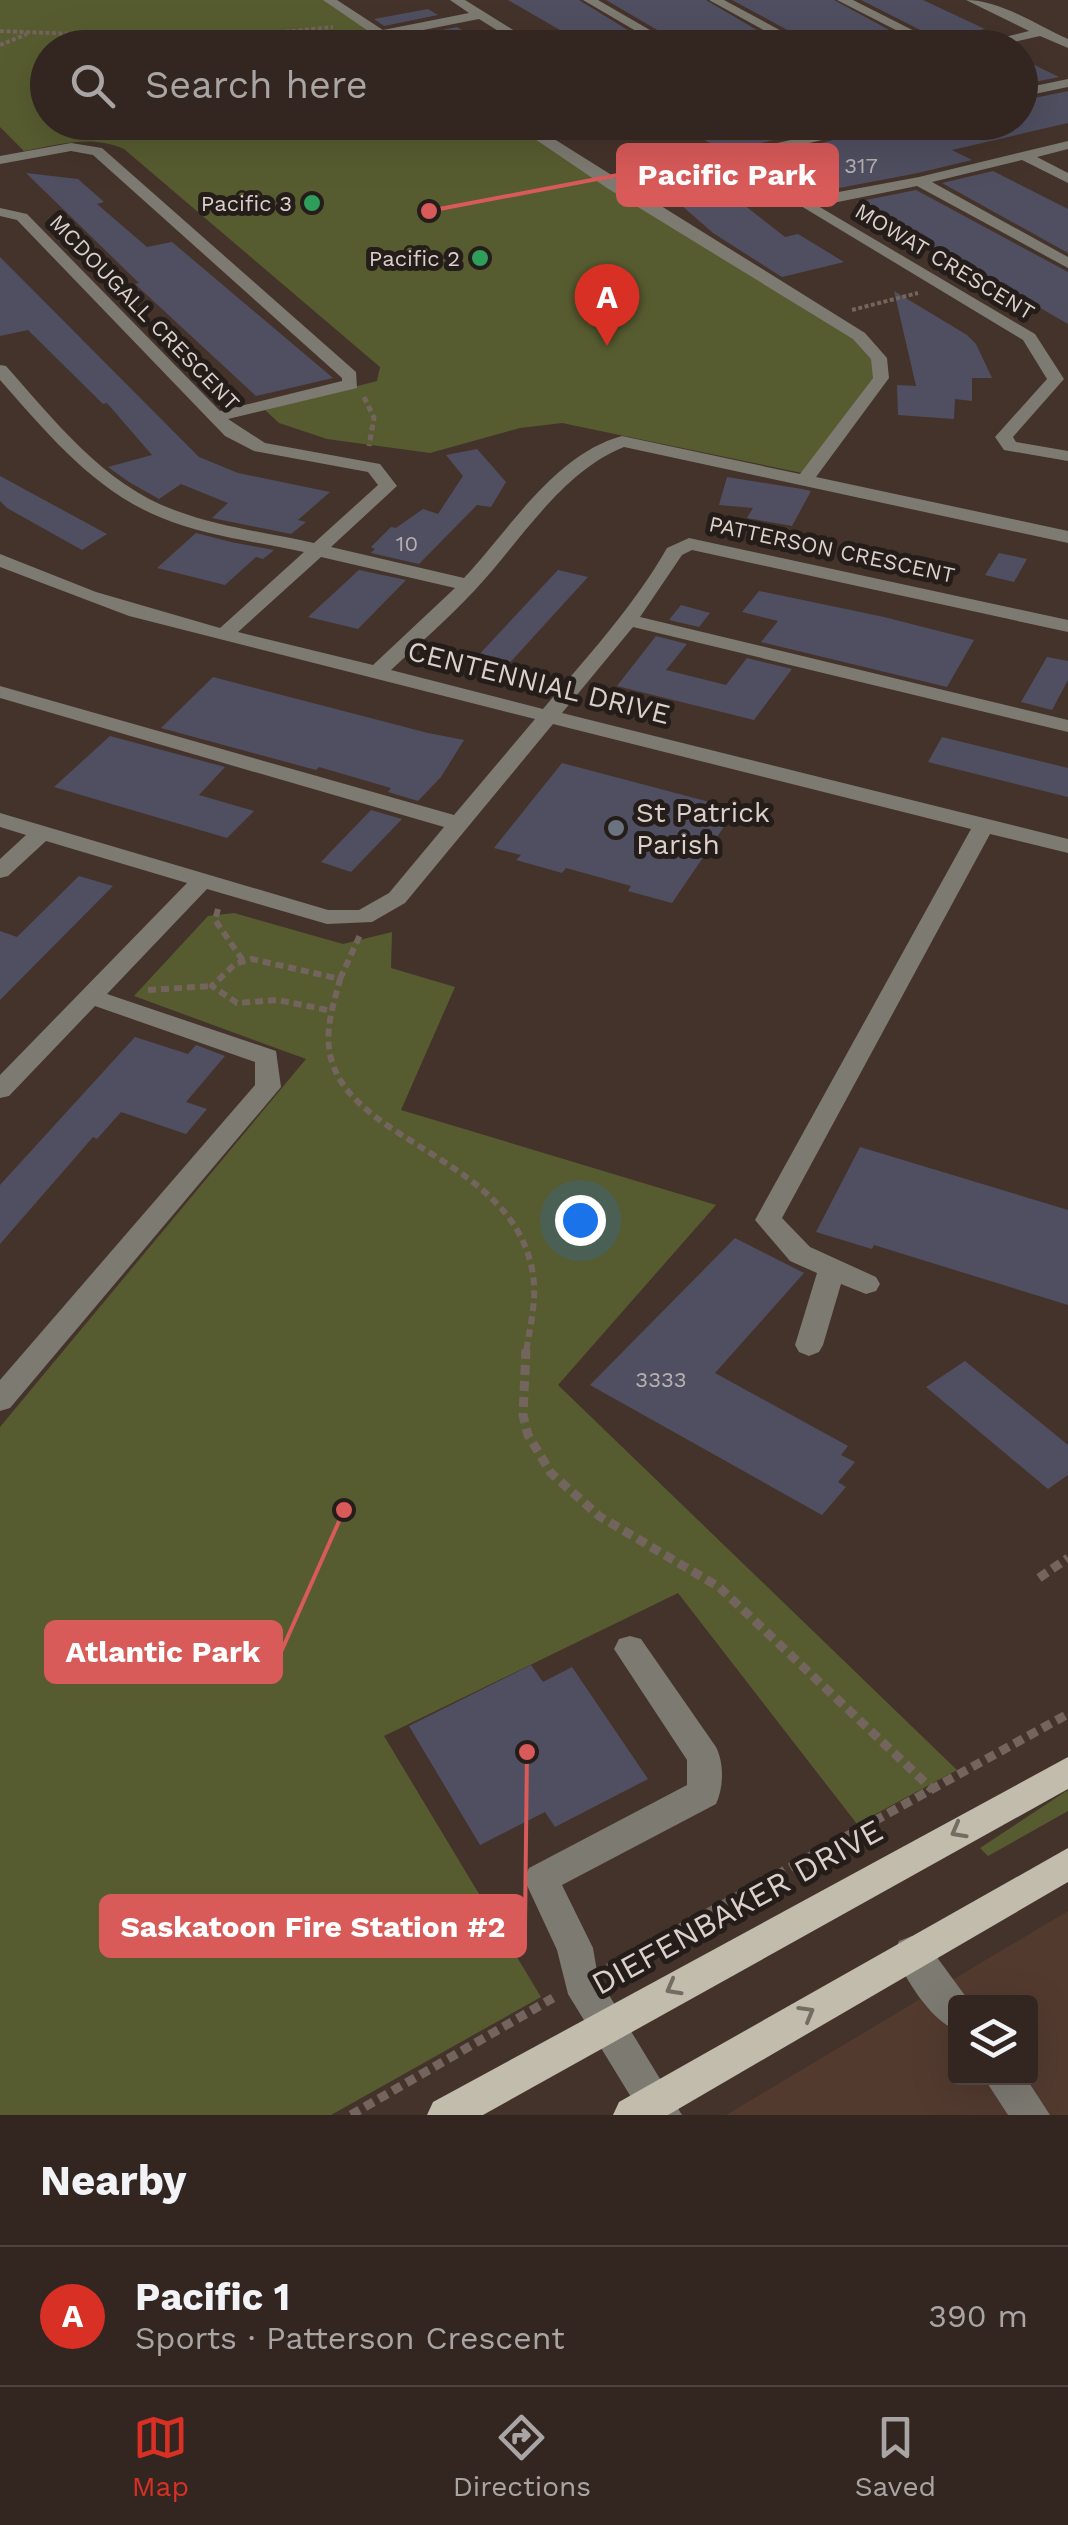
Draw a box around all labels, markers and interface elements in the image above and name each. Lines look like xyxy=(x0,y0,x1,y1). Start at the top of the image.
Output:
search box xyxy=(30,30,1038,140)
icon: search xyxy=(65,58,120,113)
text: Search here xyxy=(145,63,368,107)
callout: Pacific Park xyxy=(618,145,837,205)
house number: 317 xyxy=(844,153,878,178)
text: Pacific Park xyxy=(638,157,817,192)
place label: Pacific 3 xyxy=(201,191,292,216)
marker: Pacific 3 xyxy=(301,192,323,214)
street label: MOWAT CRESCENT xyxy=(851,198,1039,325)
street label: MCDOUGALL CRESCENT xyxy=(45,209,245,415)
place label: Pacific 2 xyxy=(369,246,460,271)
marker: Pacific 2 xyxy=(469,247,491,269)
pin: A xyxy=(574,264,640,346)
street label: PATTERSON CRESCENT xyxy=(707,511,957,588)
house number: 10 xyxy=(396,531,418,556)
street label: CENTENNIAL DRIVE xyxy=(404,634,673,731)
place label: St Patrick Parish xyxy=(636,796,770,861)
marker: St Patrick Parish xyxy=(605,817,627,839)
your location xyxy=(555,1195,606,1246)
house number: 3333 xyxy=(635,1367,687,1392)
callout: Atlantic Park xyxy=(46,1622,281,1682)
text: Atlantic Park xyxy=(66,1634,261,1669)
street label: DIEFENBAKER DRIVE xyxy=(585,1811,889,2003)
one-way arrow xyxy=(950,1819,968,1839)
callout: Saskatoon Fire Station #2 xyxy=(101,1896,525,1956)
text: Saskatoon Fire Station #2 xyxy=(121,1909,505,1944)
one-way arrow xyxy=(666,1976,684,1996)
map controls xyxy=(948,1995,1038,2085)
button: layers xyxy=(948,1995,1038,2085)
one-way arrow xyxy=(796,2006,814,2026)
text: Nearby xyxy=(40,2156,187,2205)
text: Pacific 1 xyxy=(135,2275,290,2319)
text: A xyxy=(62,2297,83,2335)
text: 390 m xyxy=(928,2297,1028,2335)
text: Sports · Patterson Crescent xyxy=(135,2319,565,2357)
tab: Map xyxy=(132,2410,189,2503)
tab: Directions xyxy=(453,2410,591,2503)
tab: Saved xyxy=(855,2410,936,2503)

